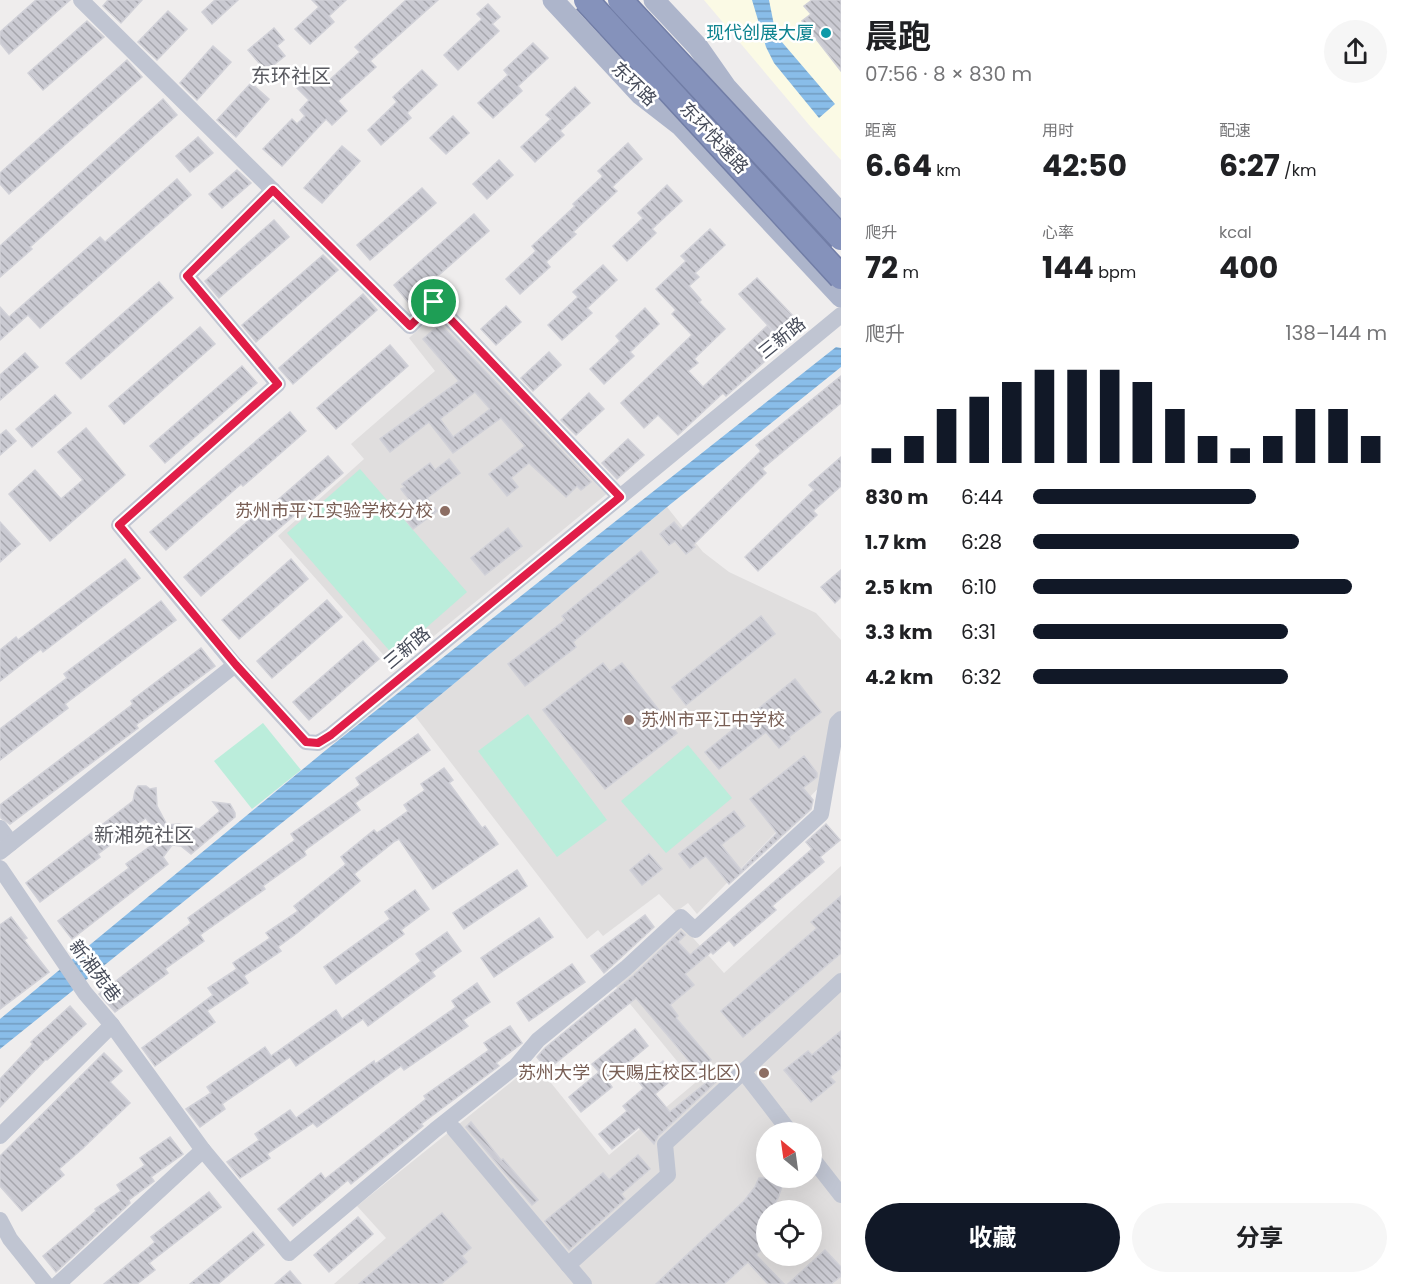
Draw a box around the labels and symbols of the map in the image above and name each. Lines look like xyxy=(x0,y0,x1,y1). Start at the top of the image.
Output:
place label: 现代创展大厦 xyxy=(706,20,814,45)
marker: 现代创展大厦 xyxy=(819,26,833,40)
street label: 东环路 xyxy=(606,56,662,111)
district label: 东环社区 xyxy=(251,62,331,90)
street label: 东环快速路 xyxy=(675,96,754,179)
pin xyxy=(408,276,459,327)
street label: 三新路 xyxy=(753,311,811,364)
place label: 苏州市平江实验学校分校 xyxy=(235,498,433,523)
marker: 苏州市平江实验学校分校 xyxy=(438,504,452,518)
street label: 三新路 xyxy=(378,621,435,675)
place label: 苏州市平江中学校 xyxy=(641,707,785,732)
marker: 苏州市平江中学校 xyxy=(622,713,636,727)
district label: 新湘苑社区 xyxy=(94,821,194,849)
street label: 新湘苑巷 xyxy=(64,934,127,1007)
place label: 苏州大学（天赐庄校区北区） xyxy=(518,1060,752,1085)
marker: 苏州大学（天赐庄校区北区） xyxy=(757,1066,771,1080)
north arrow xyxy=(756,1122,822,1188)

